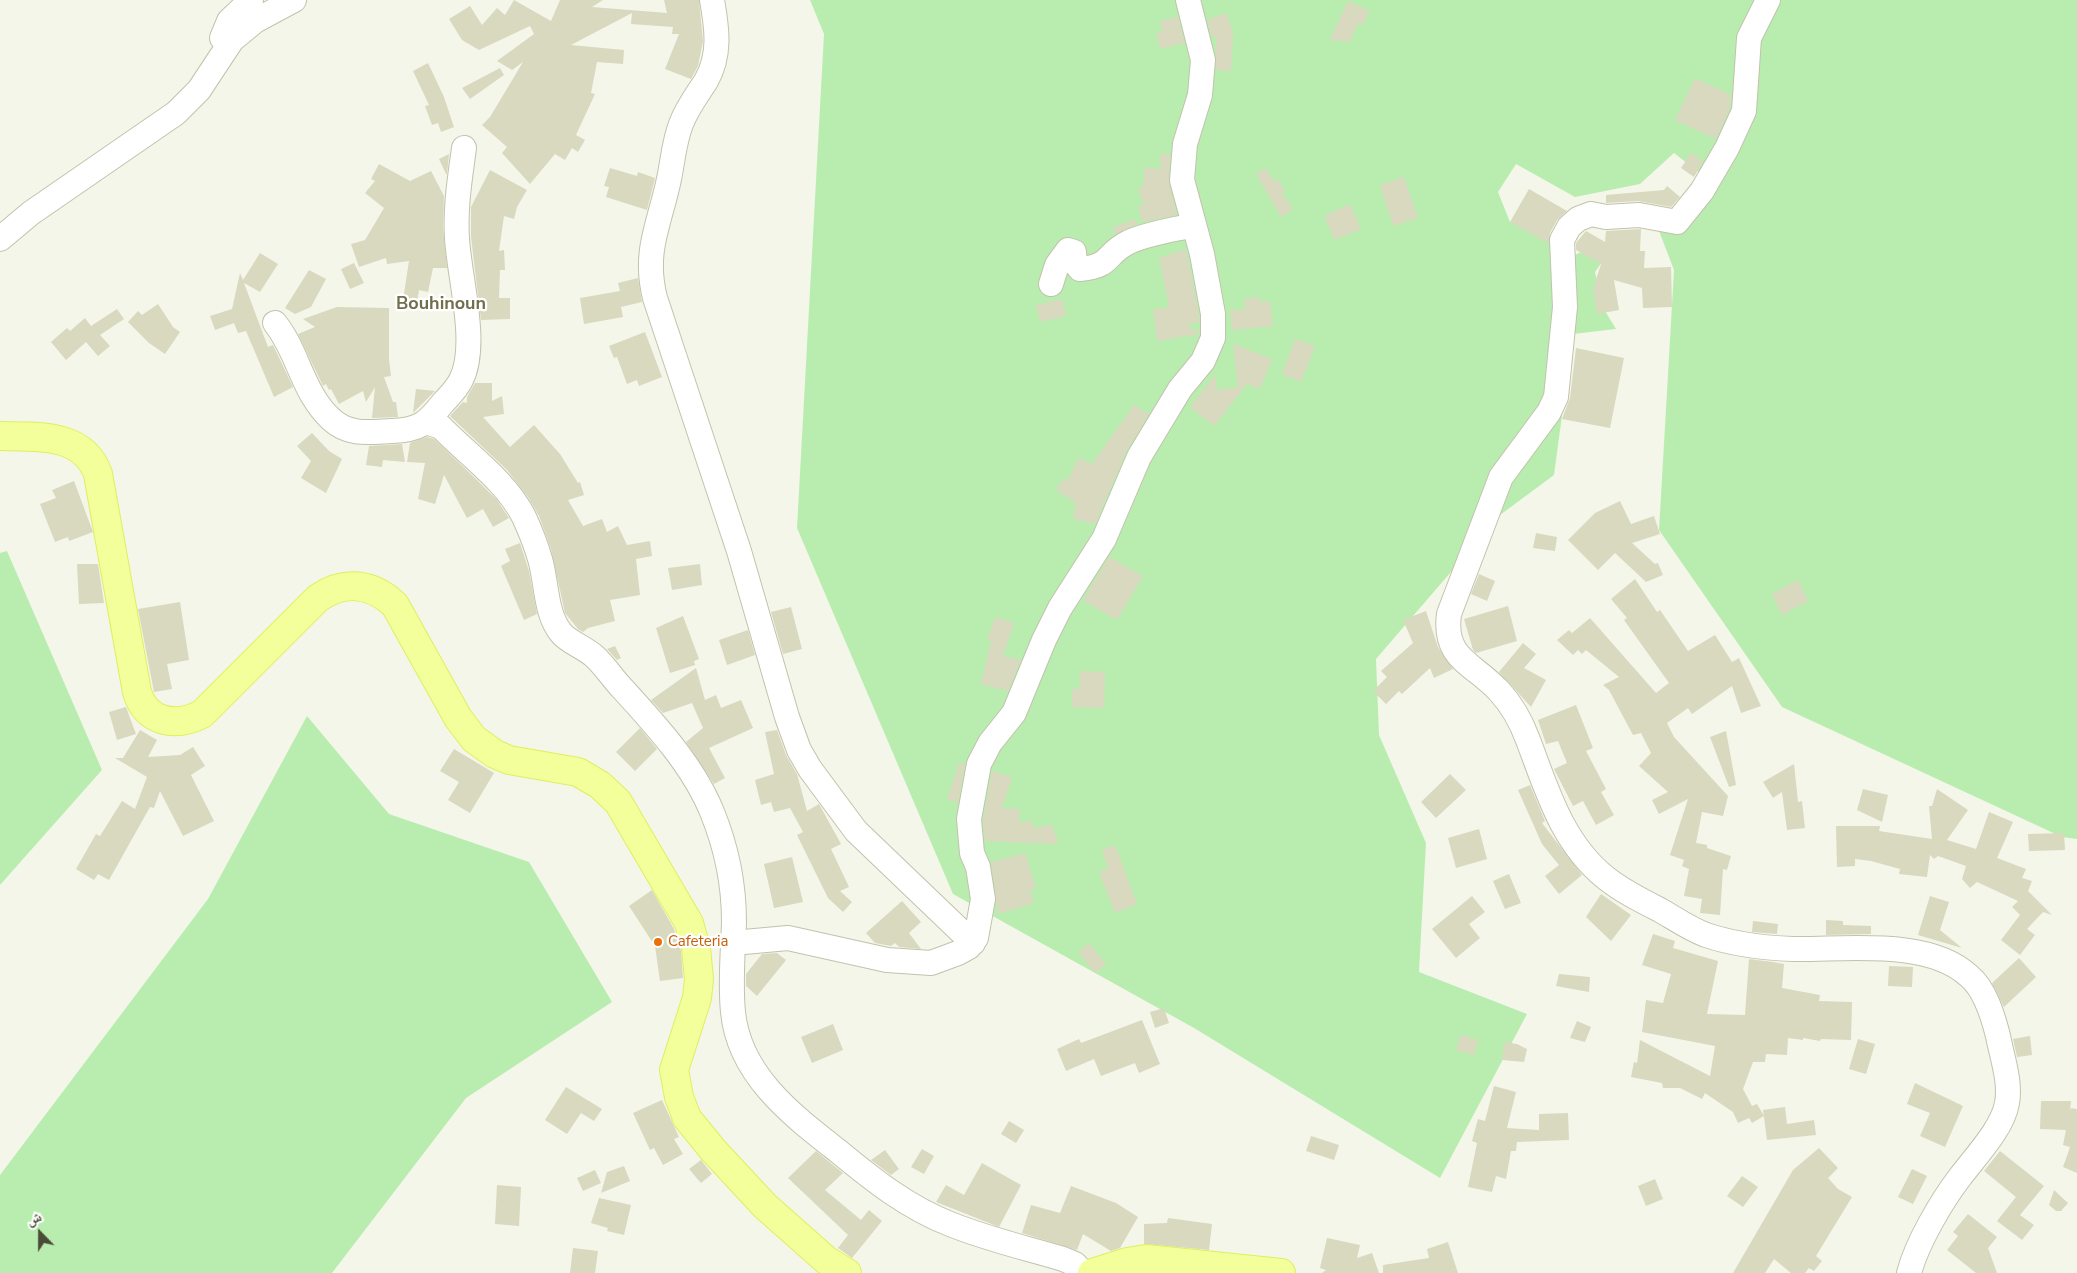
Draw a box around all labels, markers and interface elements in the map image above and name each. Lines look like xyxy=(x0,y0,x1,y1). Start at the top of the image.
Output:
district label: Bouhinoun xyxy=(396,294,486,316)
place label: Cafeteria xyxy=(668,933,729,951)
marker: Cafeteria xyxy=(652,936,664,948)
text: ش xyxy=(24,1207,45,1230)
north arrow xyxy=(15,1208,65,1258)

